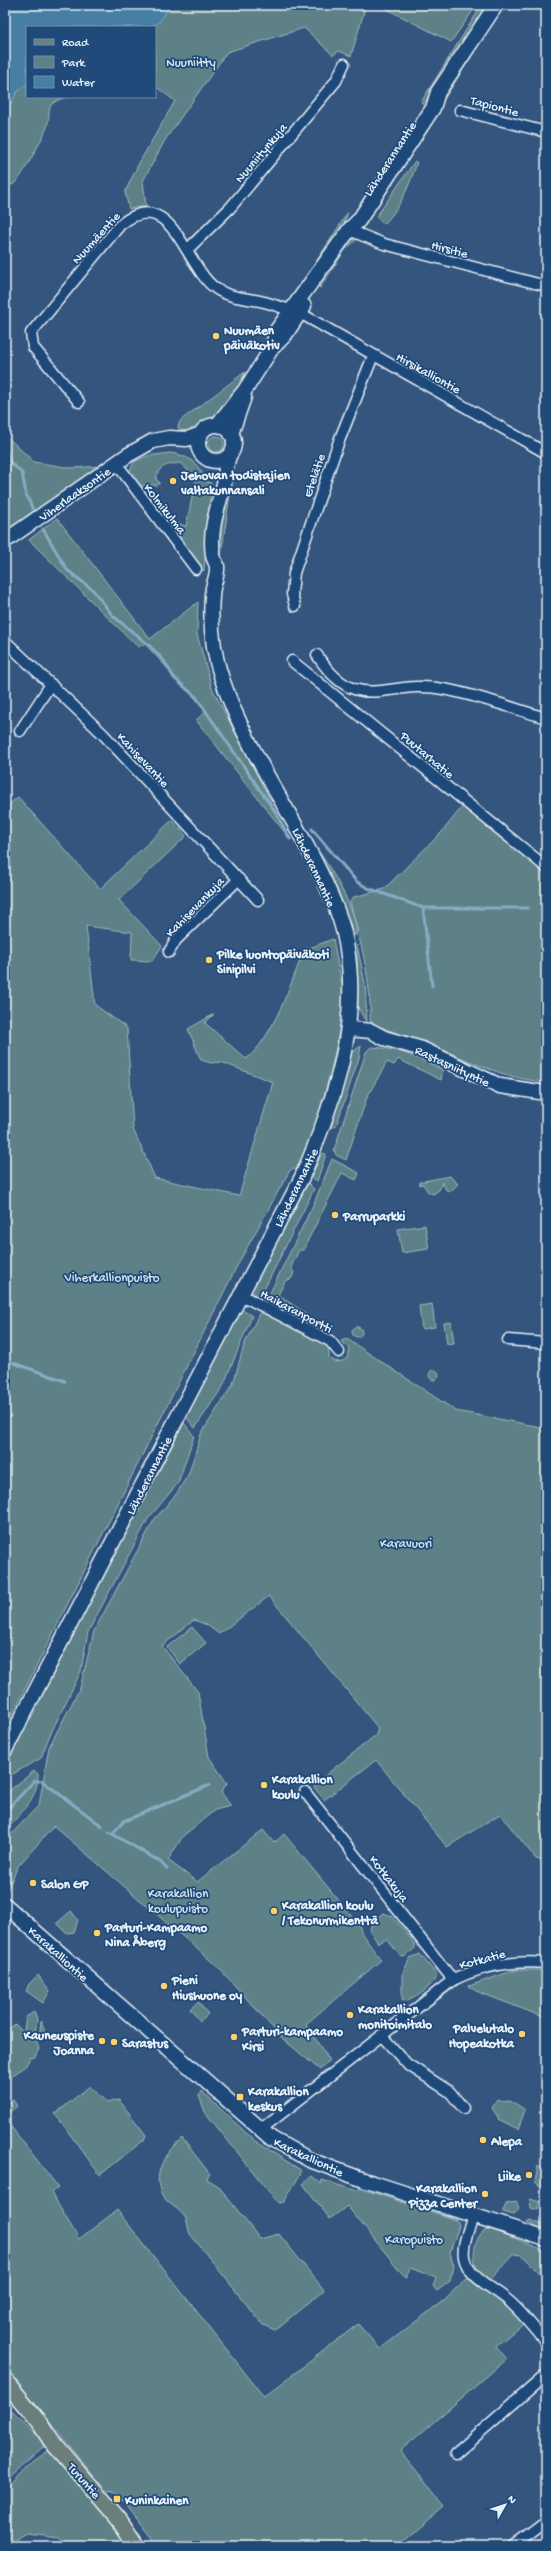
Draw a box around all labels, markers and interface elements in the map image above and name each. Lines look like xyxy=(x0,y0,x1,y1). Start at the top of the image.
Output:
legend xyxy=(26,26,156,98)
text: Road xyxy=(62,37,89,51)
park label: Nuuniitty xyxy=(166,56,216,71)
text: Park xyxy=(61,57,87,71)
text: Water xyxy=(62,77,96,91)
street label: Tapiontie xyxy=(468,94,520,121)
street label: Lähderannantie xyxy=(361,119,421,199)
street label: Nuuniitynkuja xyxy=(233,120,292,186)
street label: Nuumäentie xyxy=(70,209,124,268)
street label: Hirsitie xyxy=(429,238,470,263)
place label: Nuumäen päiväkotiv xyxy=(223,324,280,355)
marker: Nuumäen päiväkotiv xyxy=(211,331,221,341)
street label: Hirsikalliontie xyxy=(393,350,463,398)
street label: Etelätie xyxy=(301,452,330,500)
street label: Viherlaaksontie xyxy=(36,465,114,526)
place label: Jehovan todistajien valtakunnansali xyxy=(180,469,291,499)
marker: Jehovan todistajien valtakunnansali xyxy=(168,476,178,486)
street label: Kolmikulma xyxy=(140,481,189,538)
street label: Puutarhatie xyxy=(396,728,457,783)
street label: Kahisevantie xyxy=(113,730,172,791)
street label: Lähderannantie xyxy=(288,826,338,910)
street label: Kahisevankuja xyxy=(163,874,229,941)
place label: Pilke luontopäiväkoti Sinipilvi xyxy=(216,948,330,979)
marker: Pilke luontopäiväkoti Sinipilvi xyxy=(204,955,214,965)
street label: Rastasniityntie xyxy=(412,1043,492,1091)
street label: Lähderannantie xyxy=(272,1146,323,1230)
marker: Parruparkki xyxy=(330,1210,340,1220)
place label: Parruparkki xyxy=(342,1210,406,1226)
park label: Viherkallionpuisto xyxy=(64,1271,160,1286)
street label: Haikaranportti xyxy=(257,1287,335,1338)
street label: Lähderannantie xyxy=(124,1434,176,1518)
park label: Karavuori xyxy=(380,1537,432,1552)
place label: Karakallion koulu xyxy=(271,1773,334,1803)
marker: Karakallion koulu xyxy=(259,1780,269,1790)
street label: Kotkakuja xyxy=(365,1853,411,1906)
marker: Salon GP xyxy=(28,1878,38,1888)
place label: Salon GP xyxy=(41,1878,89,1893)
park label: Karakallion koulupuisto xyxy=(148,1887,209,1917)
place label: Karakallion koulu / Tekonurmikenttä xyxy=(281,1899,379,1929)
marker: Karakallion koulu / Tekonurmikenttä xyxy=(269,1906,279,1916)
place label: Parturi-Kampaamo Nina Åberg xyxy=(104,1921,208,1951)
street label: Karakalliontie xyxy=(24,1924,91,1986)
marker: Parturi-Kampaamo Nina Åberg xyxy=(92,1928,102,1938)
street label: Kotkatie xyxy=(458,1947,508,1974)
place label: Pieni Hiushuone oy xyxy=(171,1974,243,2004)
marker: Pieni Hiushuone oy xyxy=(159,1981,169,1991)
place label: Karakallion monitoimitalo xyxy=(357,2003,432,2033)
marker: Karakallion monitoimitalo xyxy=(345,2010,355,2020)
place label: Palvelutalo Hopeakotka xyxy=(449,2022,515,2053)
place label: Parturi-kampaamo Kirsi xyxy=(241,2025,343,2055)
place label: Kauneuspiste Joanna xyxy=(23,2029,95,2059)
marker: Palvelutalo Hopeakotka xyxy=(517,2029,527,2039)
marker: Parturi-kampaamo Kirsi xyxy=(229,2032,239,2042)
marker: Kauneuspiste Joanna xyxy=(97,2036,107,2046)
marker: Sarastus xyxy=(109,2037,119,2047)
place label: Sarastus xyxy=(122,2037,169,2052)
place label: Karakallion keskus xyxy=(247,2085,310,2115)
marker: Karakallion keskus xyxy=(235,2092,245,2102)
marker: Alepa xyxy=(478,2135,488,2145)
place label: Alepa xyxy=(490,2135,523,2151)
street label: Karakalliontie xyxy=(271,2136,346,2181)
place label: Liike xyxy=(498,2170,522,2185)
marker: Liike xyxy=(524,2170,534,2180)
place label: Karakallion Pizza Center xyxy=(408,2182,478,2212)
marker: Karakallion Pizza Center xyxy=(480,2189,490,2199)
park label: Karopuisto xyxy=(385,2233,443,2248)
street label: Turuntie xyxy=(63,2460,103,2503)
north arrow xyxy=(485,2485,525,2525)
text: N xyxy=(504,2493,518,2507)
marker: Kuninkainen xyxy=(112,2494,122,2504)
place label: Kuninkainen xyxy=(124,2494,189,2509)

